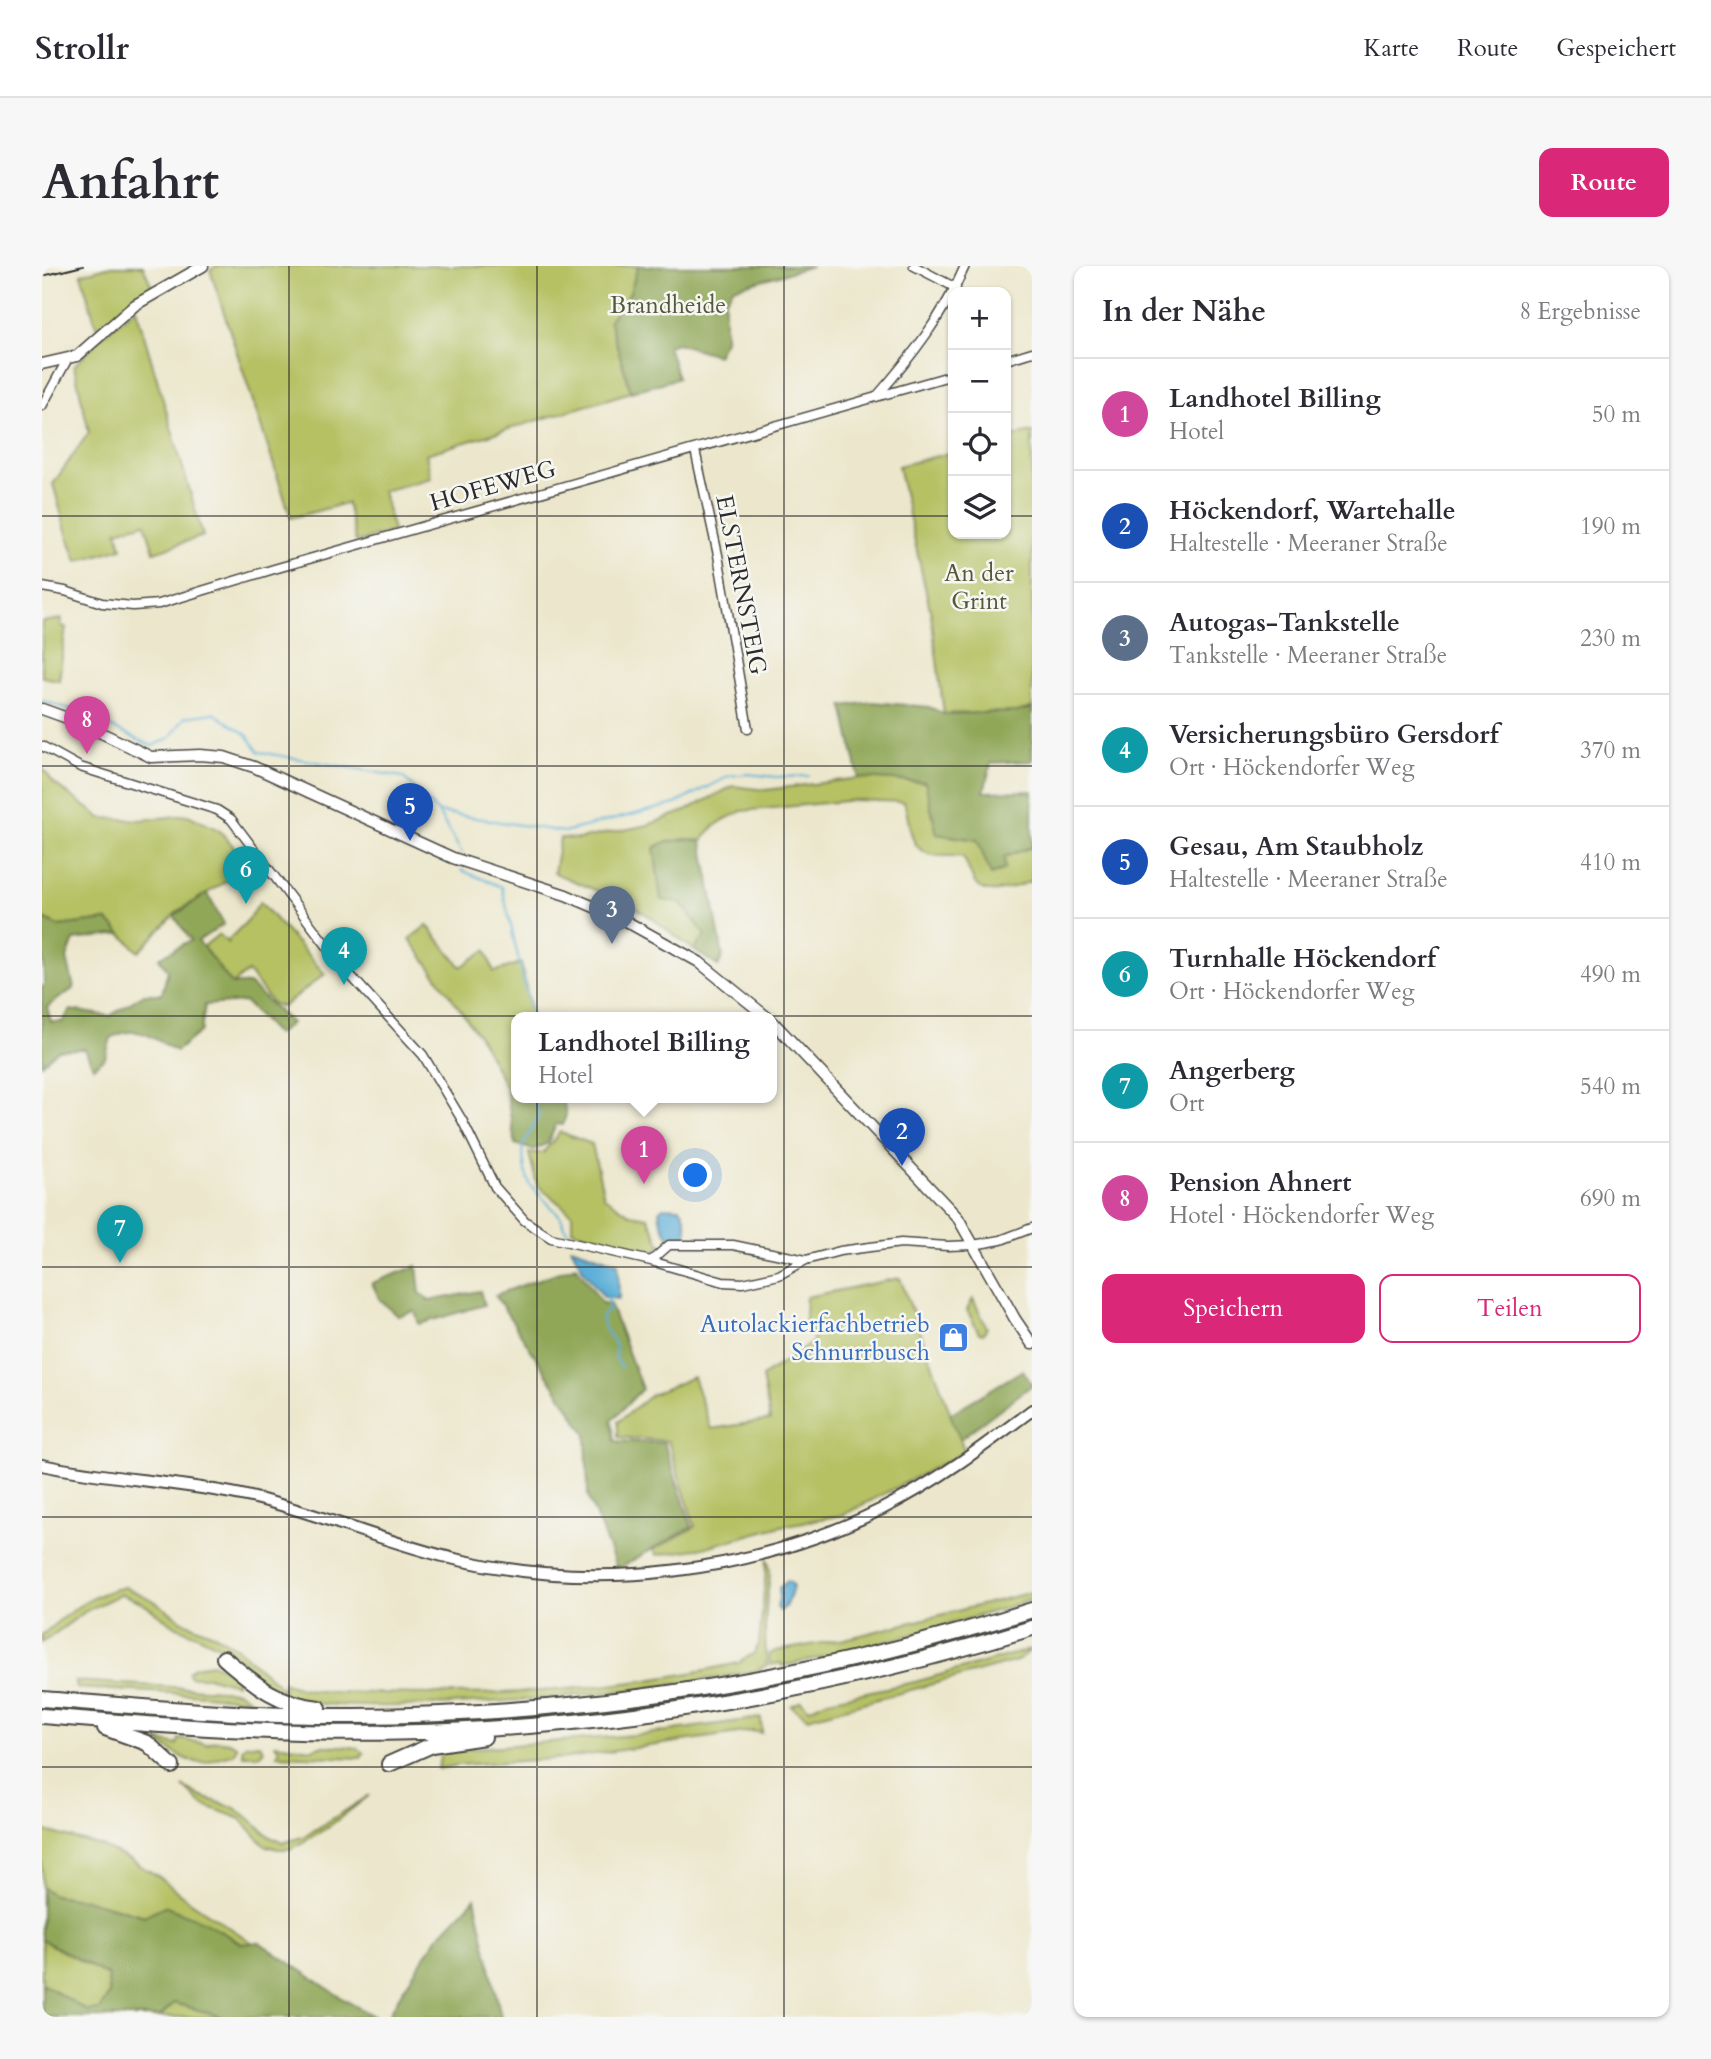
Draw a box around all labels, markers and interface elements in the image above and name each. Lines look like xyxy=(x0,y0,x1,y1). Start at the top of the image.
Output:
text: Strollr xyxy=(35,26,129,71)
text: Karte xyxy=(1364,32,1419,65)
text: Route xyxy=(1457,32,1518,65)
text: Gespeichert xyxy=(1556,32,1676,65)
button: Route xyxy=(1539,148,1669,217)
text: Anfahrt xyxy=(42,149,219,216)
map controls xyxy=(948,287,1011,539)
button: + xyxy=(948,287,1011,350)
park label: Brandheide xyxy=(610,289,726,322)
text: In der Nähe xyxy=(1102,291,1266,332)
text: 8 Ergebnisse xyxy=(1519,296,1641,327)
button: − xyxy=(948,350,1011,413)
text: Landhotel Billing xyxy=(1169,381,1381,416)
text: 1 xyxy=(1119,399,1131,430)
text: 50 m xyxy=(1592,399,1641,430)
button: locate xyxy=(948,413,1011,476)
text: Hotel xyxy=(1169,416,1224,447)
street label: HOFEWEG xyxy=(426,452,560,520)
button: layers xyxy=(948,476,1011,539)
street label: ELSTERNSTEIG xyxy=(707,492,775,678)
text: Höckendorf, Wartehalle xyxy=(1169,493,1456,528)
text: 2 xyxy=(1119,511,1131,542)
text: 190 m xyxy=(1580,511,1641,542)
text: Haltestelle · Meeraner Straße xyxy=(1169,528,1448,559)
park label: An der Grint xyxy=(944,557,1014,618)
text: Autogas-Tankstelle xyxy=(1169,605,1400,640)
text: 3 xyxy=(1119,623,1131,654)
text: 230 m xyxy=(1580,623,1641,654)
text: Tankstelle · Meeraner Straße xyxy=(1169,640,1447,671)
pin: 8 xyxy=(64,696,110,754)
text: Versicherungsbüro Gersdorf xyxy=(1169,717,1499,752)
text: 4 xyxy=(1119,735,1131,766)
text: 370 m xyxy=(1580,735,1641,766)
text: Ort · Höckendorfer Weg xyxy=(1169,752,1415,783)
pin: 5 xyxy=(387,783,433,841)
text: Gesau, Am Staubholz xyxy=(1169,829,1424,864)
pin: 6 xyxy=(223,846,269,904)
text: 5 xyxy=(1119,847,1131,878)
text: 410 m xyxy=(1580,847,1641,878)
text: Haltestelle · Meeraner Straße xyxy=(1169,864,1448,895)
pin: 3 xyxy=(589,886,635,944)
pin: 4 xyxy=(321,927,367,985)
text: Turnhalle Höckendorf xyxy=(1169,941,1436,976)
text: 6 xyxy=(1119,959,1131,990)
text: 490 m xyxy=(1580,959,1641,990)
text: Ort · Höckendorfer Weg xyxy=(1169,976,1415,1007)
popup xyxy=(511,1012,777,1103)
text: Landhotel Billing xyxy=(538,1025,750,1060)
text: Angerberg xyxy=(1169,1053,1295,1088)
text: Hotel xyxy=(538,1060,593,1091)
text: 7 xyxy=(1119,1071,1131,1102)
text: 540 m xyxy=(1580,1071,1641,1102)
text: Ort xyxy=(1169,1088,1205,1119)
pin: 2 xyxy=(879,1108,925,1166)
pin: 1 xyxy=(621,1126,667,1184)
your location xyxy=(678,1158,712,1192)
text: Pension Ahnert xyxy=(1169,1165,1351,1200)
text: 8 xyxy=(1119,1183,1131,1214)
text: 690 m xyxy=(1580,1183,1641,1214)
text: Hotel · Höckendorfer Weg xyxy=(1169,1200,1434,1231)
pin: 7 xyxy=(97,1205,143,1263)
button: Speichern xyxy=(1102,1274,1365,1343)
button: Teilen xyxy=(1379,1274,1641,1343)
place label: Autolackierfachbetrieb Schnurrbusch xyxy=(700,1308,930,1369)
shop icon: Autolackierfachbetrieb Schnurrbusch xyxy=(936,1321,970,1355)

